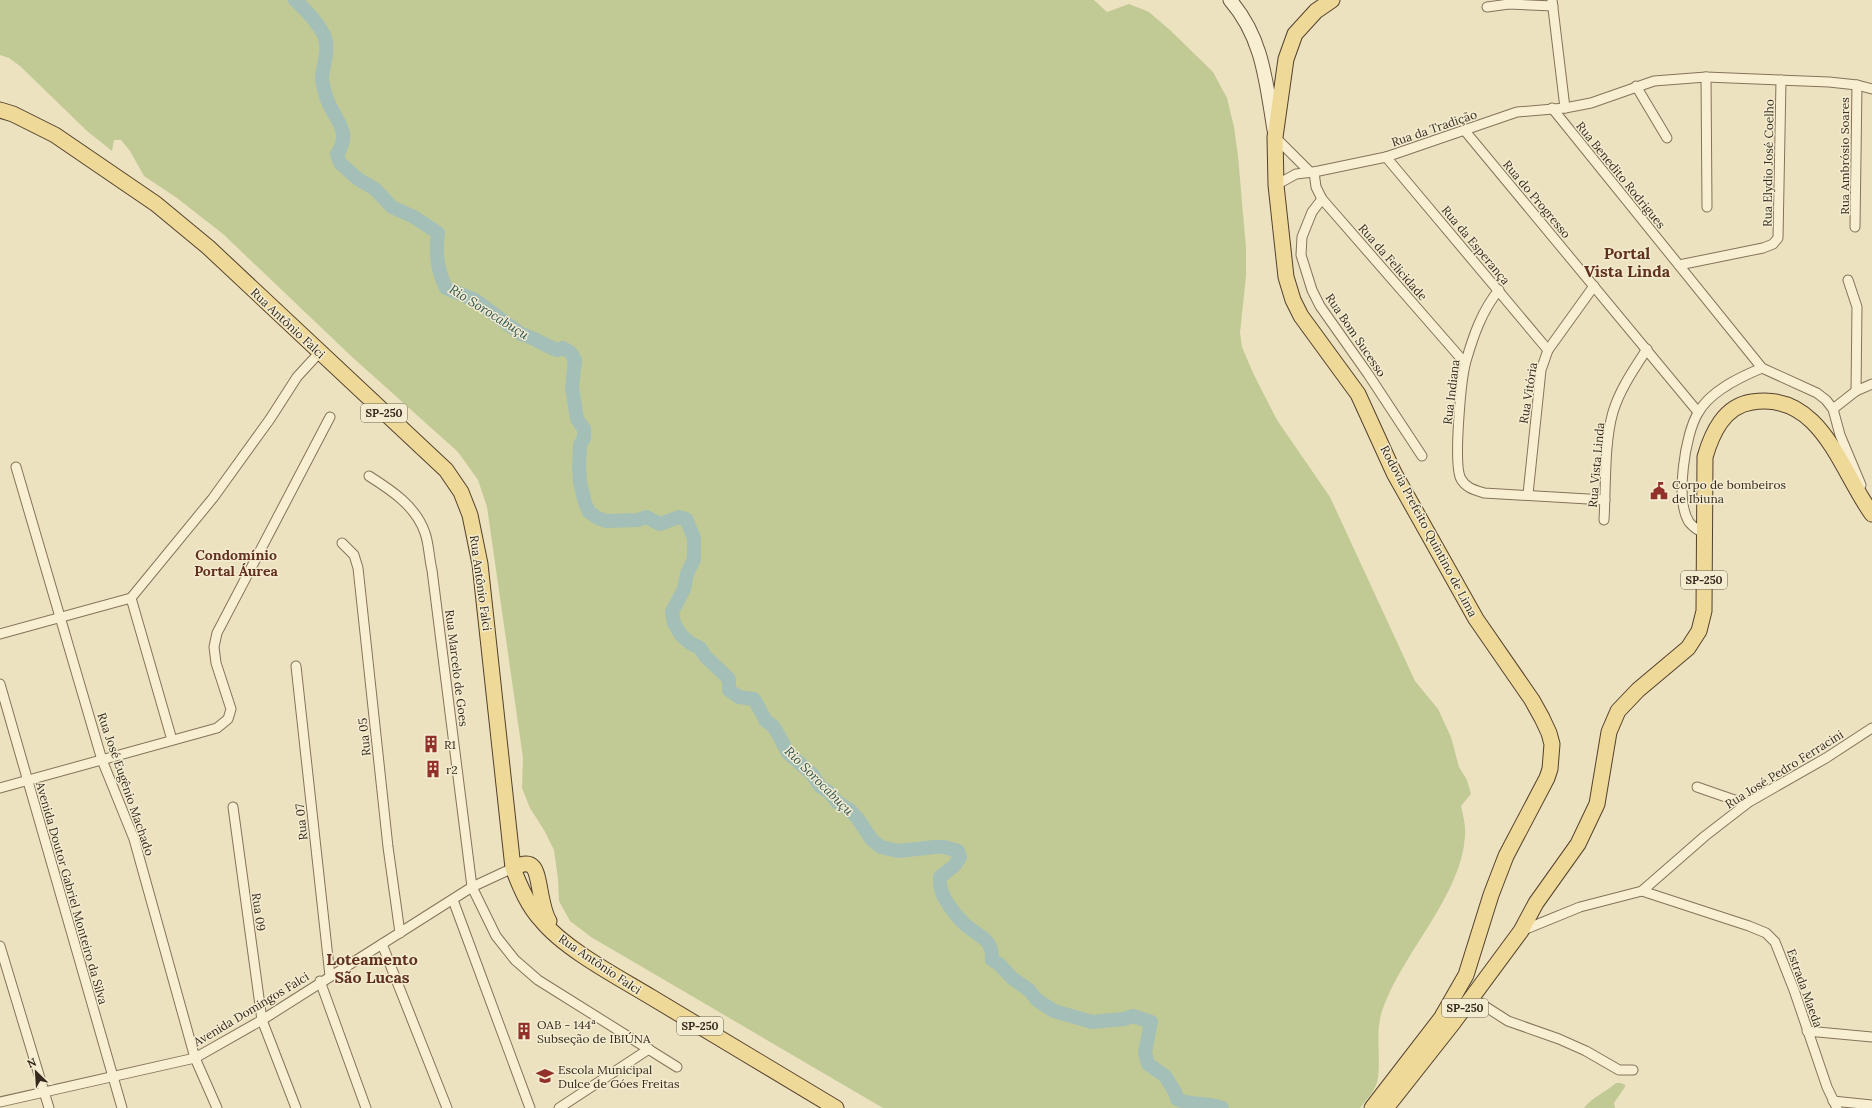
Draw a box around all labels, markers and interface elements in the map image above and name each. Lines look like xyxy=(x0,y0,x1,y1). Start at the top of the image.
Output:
street label: Rua Ambrósio Soares xyxy=(1837,97,1852,215)
street label: Rua Elydio José Coelho xyxy=(1759,99,1777,227)
street label: Rua da Tradição xyxy=(1389,106,1479,150)
street label: Rua Benedito Rodrigues xyxy=(1573,118,1669,232)
street label: Rua do Progresso xyxy=(1500,157,1574,241)
street label: Rua da Esperança xyxy=(1439,202,1513,288)
street label: Rua da Felicidade xyxy=(1356,221,1431,304)
district label: Portal Vista Linda xyxy=(1584,243,1671,281)
water label: Rio Sorocabuçu xyxy=(446,281,532,343)
street label: Rua Antônio Falci xyxy=(248,285,328,361)
street label: Rua Bom Sucesso xyxy=(1323,290,1389,380)
street label: Rua Indiana xyxy=(1440,359,1462,425)
street label: Rua Vitória xyxy=(1516,361,1540,425)
road number: SP-250 xyxy=(361,404,407,422)
street label: Rua Vista Linda xyxy=(1585,422,1607,508)
street label: Rodovia Prefeito Quintino de Lima xyxy=(1377,443,1481,619)
place label: Corpo de bombeiros de Ibiuna xyxy=(1672,477,1787,506)
public building icon: Corpo de bombeiros de Ibiuna xyxy=(1649,481,1669,501)
street label: Rua Antônio Falci xyxy=(467,534,495,632)
district label: Condomínio Portal Áurea xyxy=(194,546,279,580)
road number: SP-250 xyxy=(1681,571,1727,589)
street label: Rua Marcelo de Goes xyxy=(442,609,472,728)
street label: Rua José Eugênio Machado xyxy=(94,710,158,858)
street label: Rua 05 xyxy=(355,717,373,757)
street label: Rua José Pedro Ferracini xyxy=(1722,726,1846,812)
building icon: R1 xyxy=(421,734,441,754)
place label: R1 xyxy=(444,737,456,752)
water label: Rio Sorocabuçu xyxy=(781,743,857,819)
building icon: r2 xyxy=(423,759,443,779)
place label: r2 xyxy=(446,762,458,777)
street label: Avenida Doutor Gabriel Monteiro da Silva xyxy=(33,779,111,1006)
street label: Rua 07 xyxy=(292,802,310,841)
street label: Rua 09 xyxy=(249,892,269,932)
street label: Rua Antônio Falci xyxy=(556,931,644,997)
street label: Estrada Maeda xyxy=(1784,947,1826,1029)
district label: Loteamento São Lucas xyxy=(326,949,418,987)
street label: Avenida Domingos Falci xyxy=(190,969,311,1050)
road number: SP-250 xyxy=(1442,999,1488,1017)
place label: OAB - 144ª Subseção de IBIÚNA xyxy=(537,1017,651,1046)
road number: SP-250 xyxy=(677,1017,723,1035)
building icon: OAB - 144ª Subseção de IBIÚNA xyxy=(514,1021,534,1041)
north arrow xyxy=(16,1052,56,1092)
text: N xyxy=(25,1055,39,1071)
place label: Escola Municipal Dulce de Góes Freitas xyxy=(558,1062,680,1091)
school or university icon: Escola Municipal Dulce de Góes Freitas xyxy=(535,1066,555,1086)

